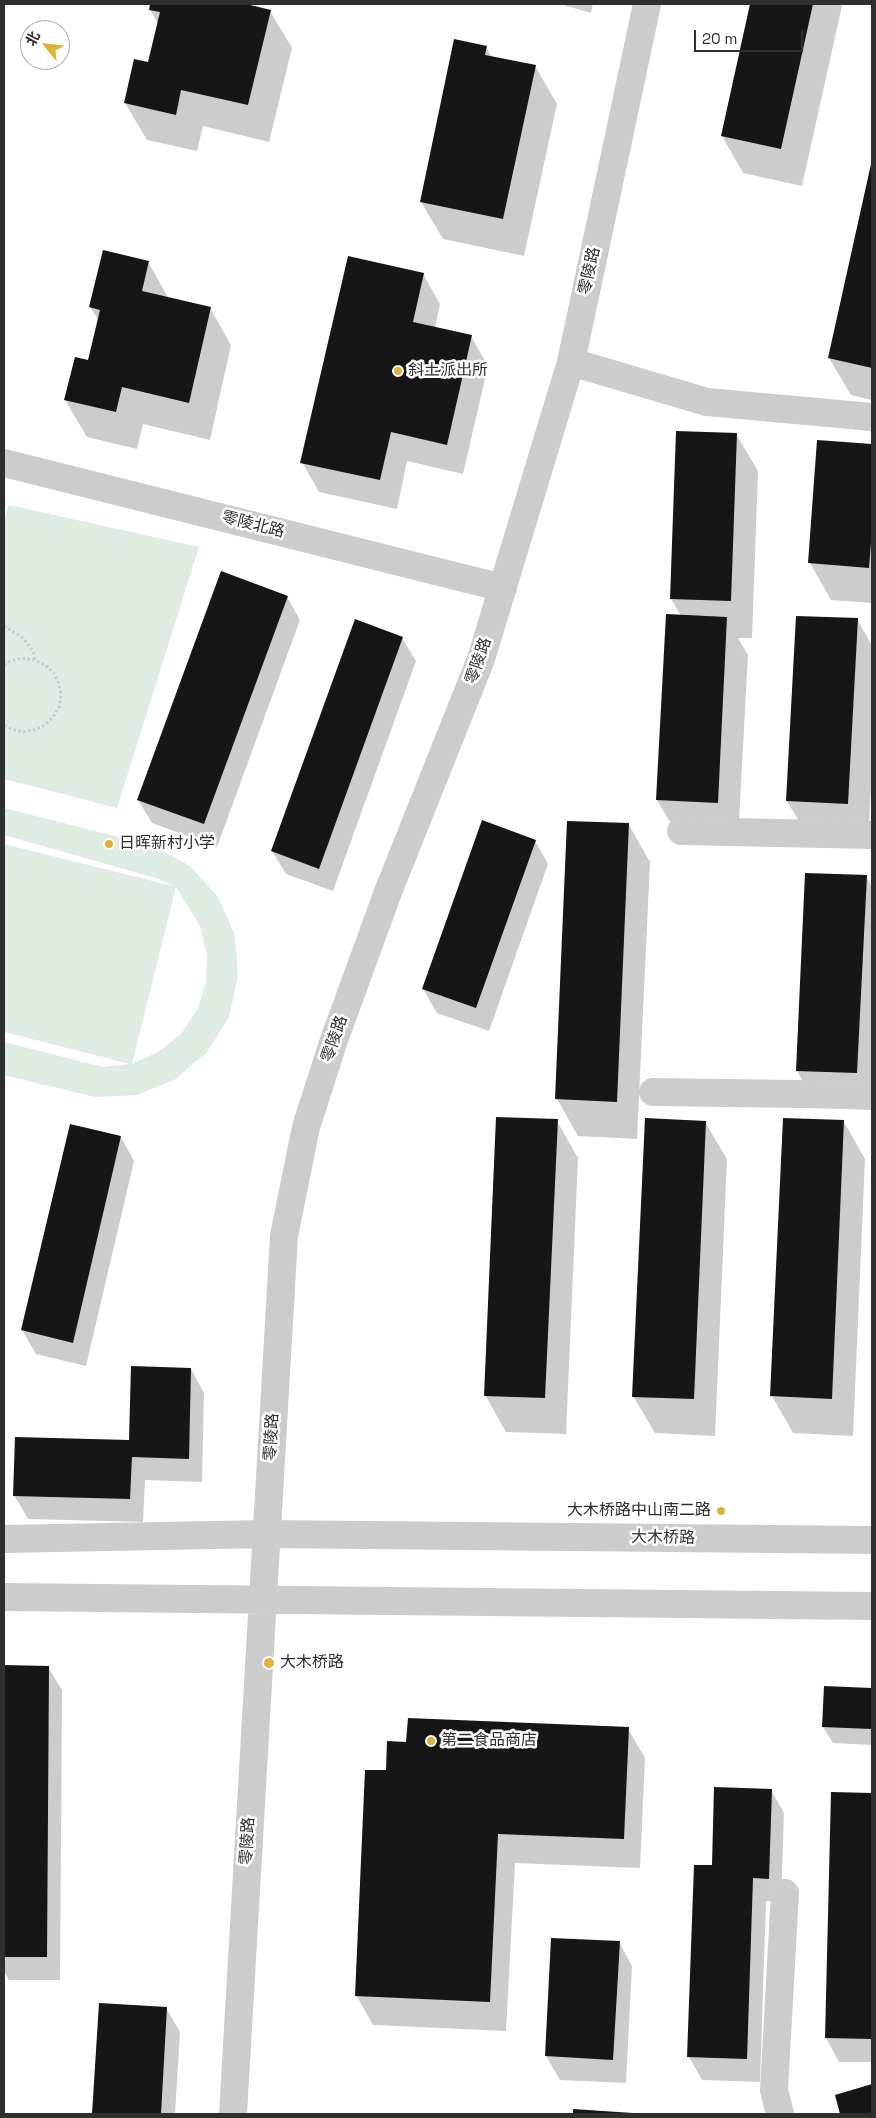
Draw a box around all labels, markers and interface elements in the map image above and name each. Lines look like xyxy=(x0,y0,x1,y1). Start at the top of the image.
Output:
north arrow xyxy=(20,20,70,70)
scale bar xyxy=(696,20,805,52)
text: 北 xyxy=(21,28,44,49)
text: 20 m xyxy=(702,29,737,48)
street label: 零陵路 xyxy=(576,246,604,296)
place label: 斜土派出所 xyxy=(408,361,488,381)
marker: 斜土派出所 xyxy=(392,365,404,377)
street label: 零陵北路 xyxy=(220,508,286,542)
street label: 零陵路 xyxy=(462,635,496,687)
place label: 日晖新村小学 xyxy=(119,834,215,854)
marker: 日晖新村小学 xyxy=(103,838,115,850)
street label: 零陵路 xyxy=(318,1013,352,1065)
street label: 零陵路 xyxy=(261,1413,283,1461)
place label: 大木桥路中山南二路 xyxy=(567,1501,711,1521)
marker: 大木桥路中山南二路 xyxy=(715,1505,727,1517)
street label: 大木桥路 xyxy=(631,1528,695,1548)
place label: 大木桥路 xyxy=(280,1653,344,1673)
marker: 大木桥路 xyxy=(262,1656,276,1670)
place label: 第二食品商店 xyxy=(441,1731,537,1751)
marker: 第二食品商店 xyxy=(425,1735,437,1747)
street label: 零陵路 xyxy=(237,1817,259,1865)

